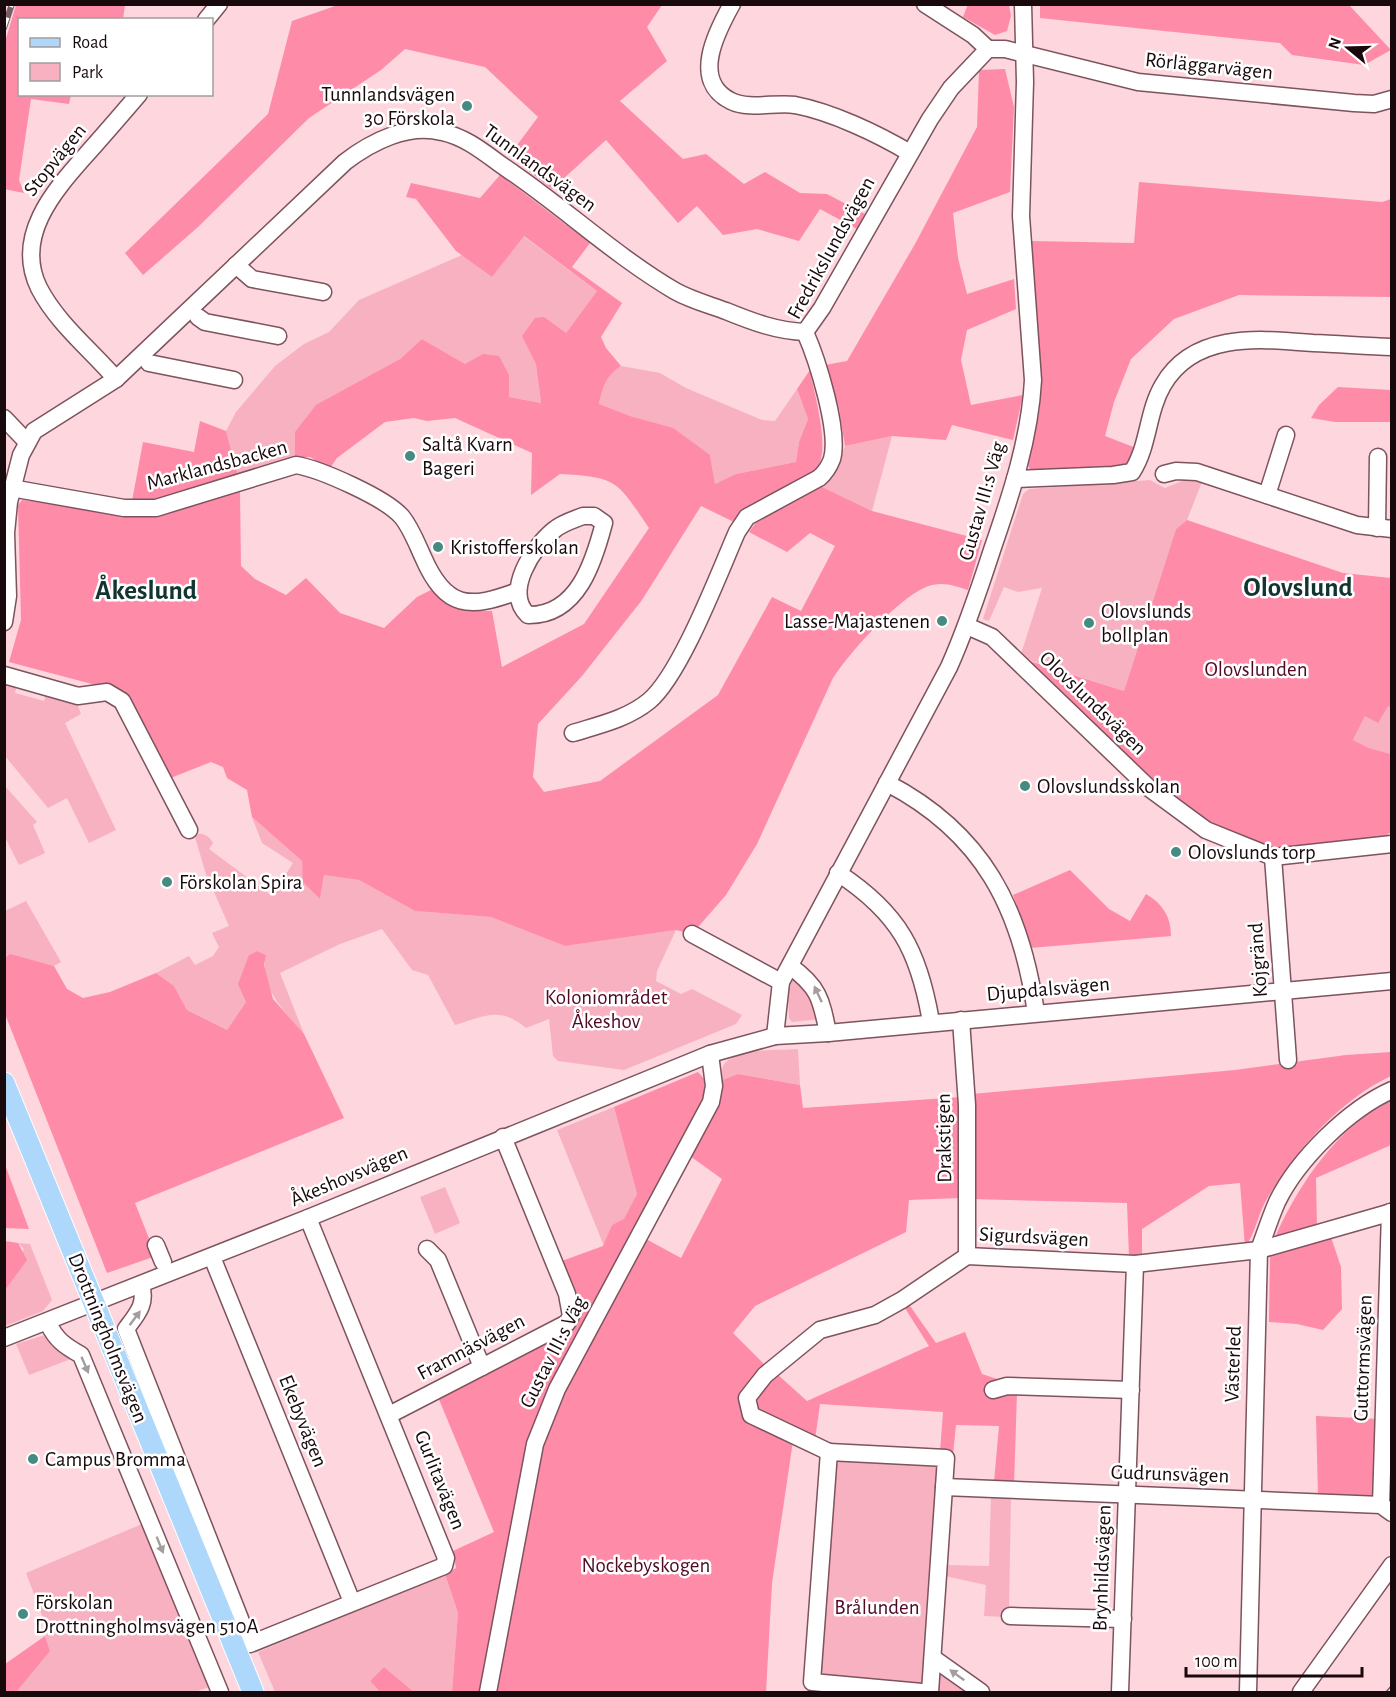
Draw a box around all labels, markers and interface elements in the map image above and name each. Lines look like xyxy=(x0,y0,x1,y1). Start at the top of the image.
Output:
legend xyxy=(18,18,213,96)
north arrow xyxy=(1318,18,1378,78)
text: Road xyxy=(72,34,108,52)
text: N xyxy=(1325,36,1344,51)
street label: Rörläggarvägen xyxy=(1144,49,1274,83)
text: Park xyxy=(72,64,104,82)
place label: Tunnlandsvägen 30 Förskola xyxy=(321,84,455,129)
marker: Tunnlandsvägen 30 Förskola xyxy=(460,99,474,113)
street label: Stopvägen xyxy=(20,120,90,200)
street label: Tunnlandsvägen xyxy=(480,120,600,216)
street label: Fredrikslundsvägen xyxy=(783,173,879,323)
place label: Saltå Kvarn Bageri xyxy=(422,434,513,479)
street label: Marklandsbacken xyxy=(144,436,290,494)
street label: Gustav III:s Väg xyxy=(955,438,1009,563)
marker: Saltå Kvarn Bageri xyxy=(403,449,417,463)
place label: Kristofferskolan xyxy=(450,537,579,558)
marker: Kristofferskolan xyxy=(431,540,445,554)
district label: Åkeslund xyxy=(95,574,197,604)
district label: Olovslund xyxy=(1243,574,1353,601)
place label: Olovslunds bollplan xyxy=(1101,601,1191,646)
place label: Lasse-Majastenen xyxy=(784,611,930,632)
marker: Lasse-Majastenen xyxy=(935,614,949,628)
marker: Olovslunds bollplan xyxy=(1082,616,1096,630)
street label: Olovslundsvägen xyxy=(1036,647,1150,759)
park label: Olovslunden xyxy=(1204,659,1308,680)
place label: Olovslundsskolan xyxy=(1037,776,1180,797)
marker: Olovslundsskolan xyxy=(1018,779,1032,793)
place label: Olovslunds torp xyxy=(1188,842,1316,863)
marker: Olovslunds torp xyxy=(1169,845,1183,859)
place label: Förskolan Spira xyxy=(179,872,303,893)
marker: Förskolan Spira xyxy=(160,875,174,889)
street label: Kojgränd xyxy=(1245,922,1271,998)
street label: Djupdalsvägen xyxy=(985,973,1111,1005)
one-way arrow xyxy=(813,986,822,1003)
park label: Koloniområdet Åkeshov xyxy=(545,987,668,1032)
street label: Drakstigen xyxy=(933,1093,955,1183)
street label: Åkeshovsvägen xyxy=(286,1140,411,1210)
street label: Sigurdsvägen xyxy=(978,1224,1090,1250)
street label: Drottningholmsvägen xyxy=(64,1250,152,1426)
street label: Gustav III:s Väg xyxy=(516,1292,591,1411)
street label: Guttormsvägen xyxy=(1350,1294,1376,1422)
one-way arrow xyxy=(128,1310,141,1326)
street label: Framnäsvägen xyxy=(414,1310,528,1384)
street label: Västerled xyxy=(1221,1325,1245,1403)
one-way arrow xyxy=(81,1356,90,1374)
street label: Ekebyvägen xyxy=(275,1372,331,1470)
street label: Gurlitavägen xyxy=(411,1427,469,1533)
place label: Campus Bromma xyxy=(45,1449,186,1470)
marker: Campus Bromma xyxy=(26,1452,40,1466)
street label: Gudrunsvägen xyxy=(1110,1461,1230,1487)
street label: Brynhildsvägen xyxy=(1089,1504,1115,1632)
one-way arrow xyxy=(156,1536,165,1554)
park label: Nockebyskogen xyxy=(582,1555,710,1576)
place label: Förskolan Drottningholmsvägen 510A xyxy=(35,1592,259,1637)
park label: Brålunden xyxy=(834,1597,920,1618)
marker: Förskolan Drottningholmsvägen 510A xyxy=(16,1607,30,1621)
scale bar xyxy=(1186,1640,1362,1678)
text: 100 m xyxy=(1195,1653,1238,1671)
one-way arrow xyxy=(949,1670,964,1682)

